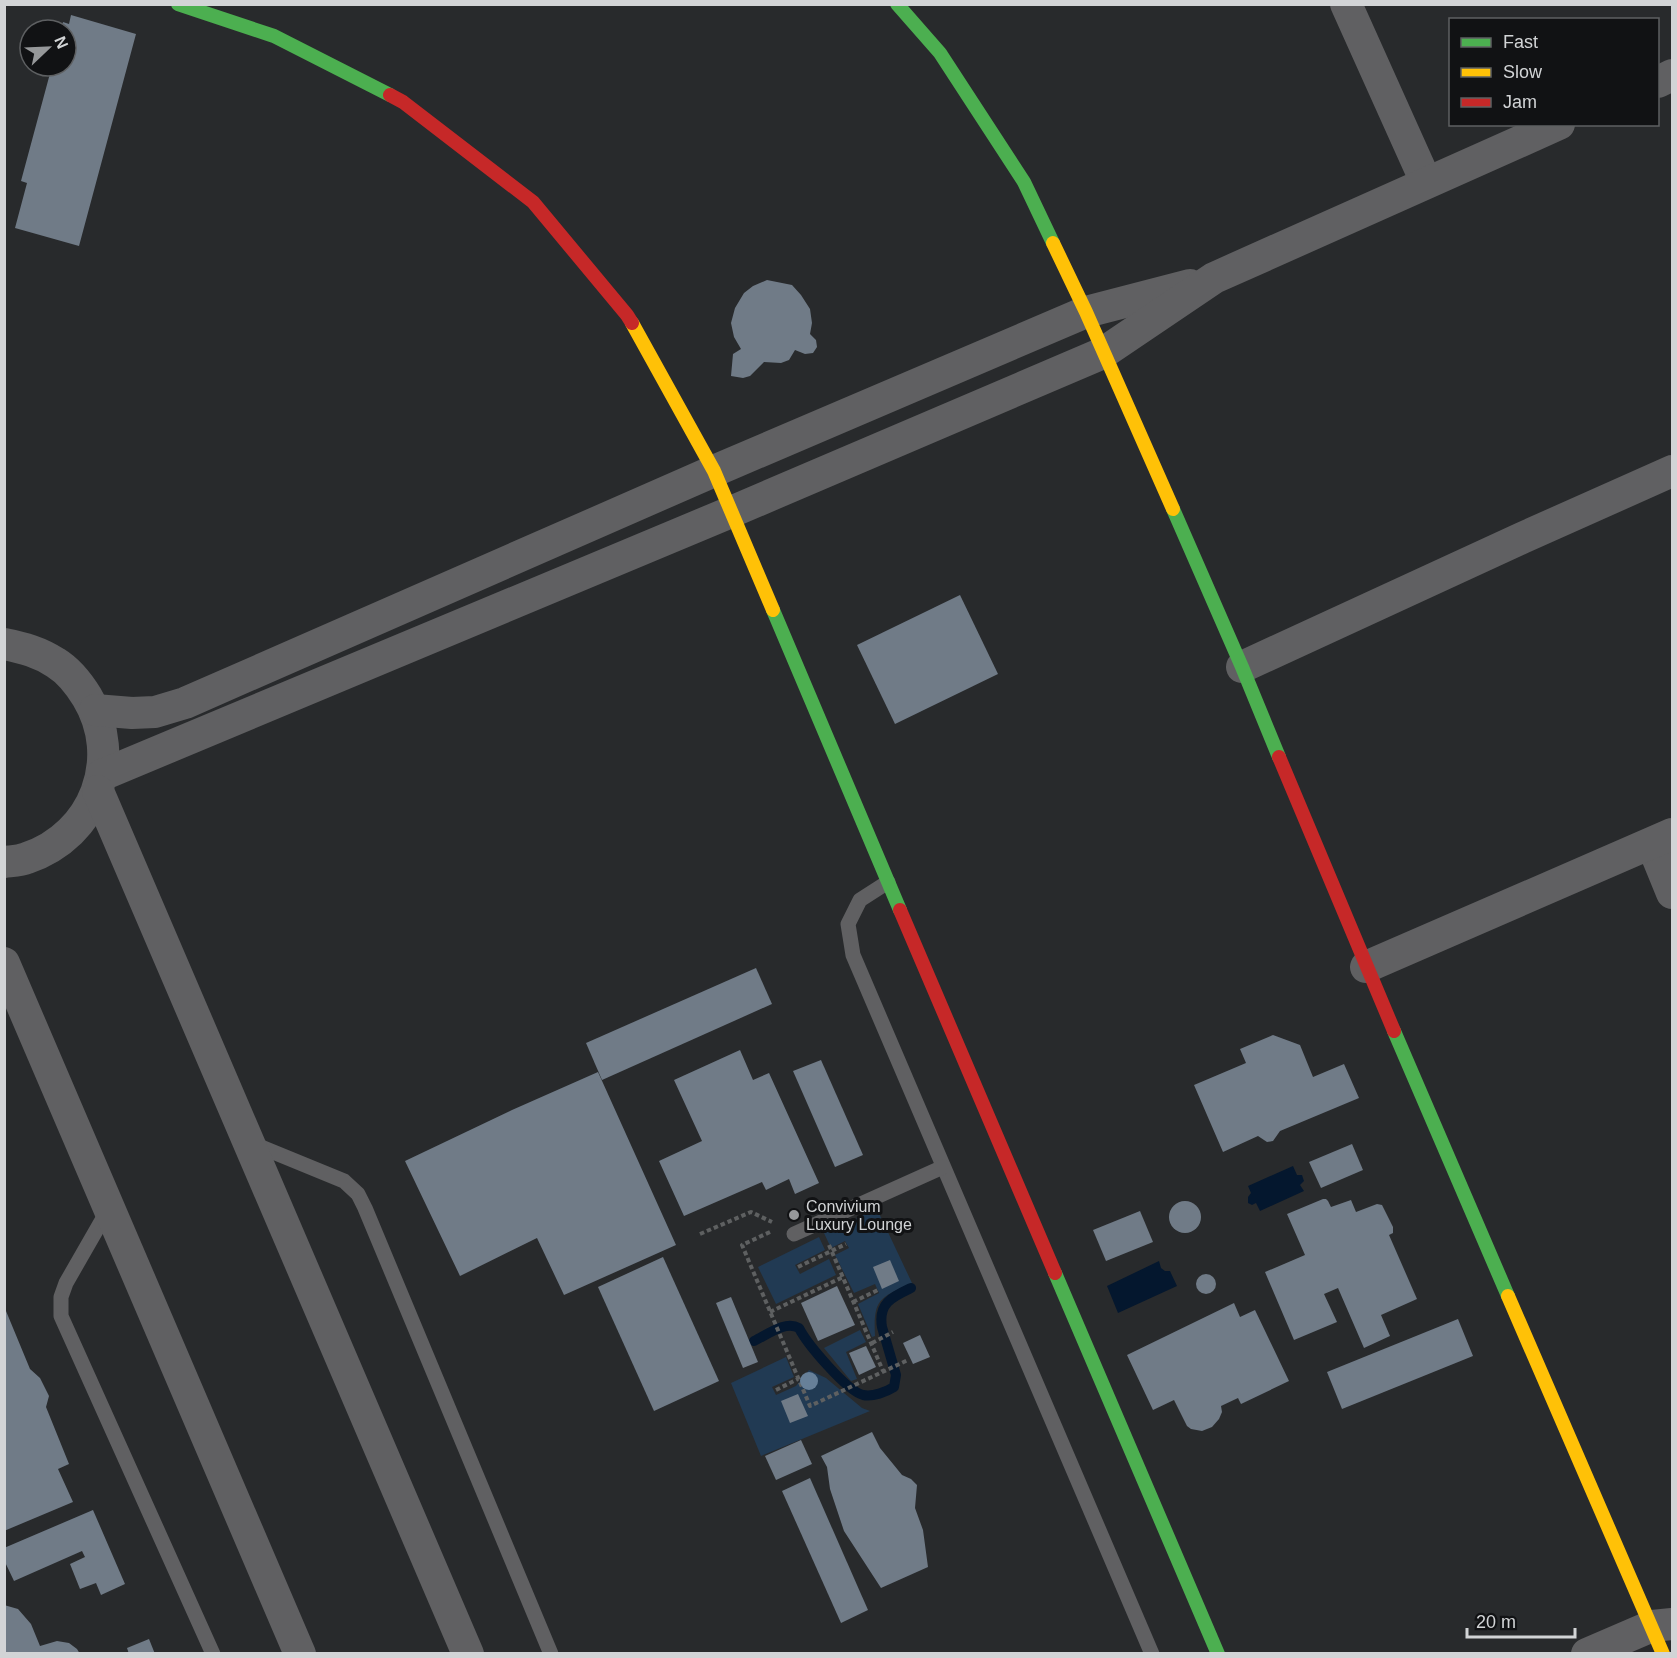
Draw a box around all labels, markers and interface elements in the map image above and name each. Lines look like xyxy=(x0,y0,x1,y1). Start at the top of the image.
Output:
north arrow xyxy=(18,18,78,78)
legend xyxy=(1449,18,1659,126)
text: Fast xyxy=(1503,32,1538,52)
text: N xyxy=(51,34,71,51)
text: Slow xyxy=(1503,62,1543,82)
text: Jam xyxy=(1503,92,1537,112)
place label: Convivium Luxury Lounge xyxy=(806,1198,912,1233)
marker: Convivium Luxury Lounge xyxy=(787,1208,801,1222)
scale bar xyxy=(1467,1601,1575,1639)
text: 20 m xyxy=(1476,1612,1516,1632)

